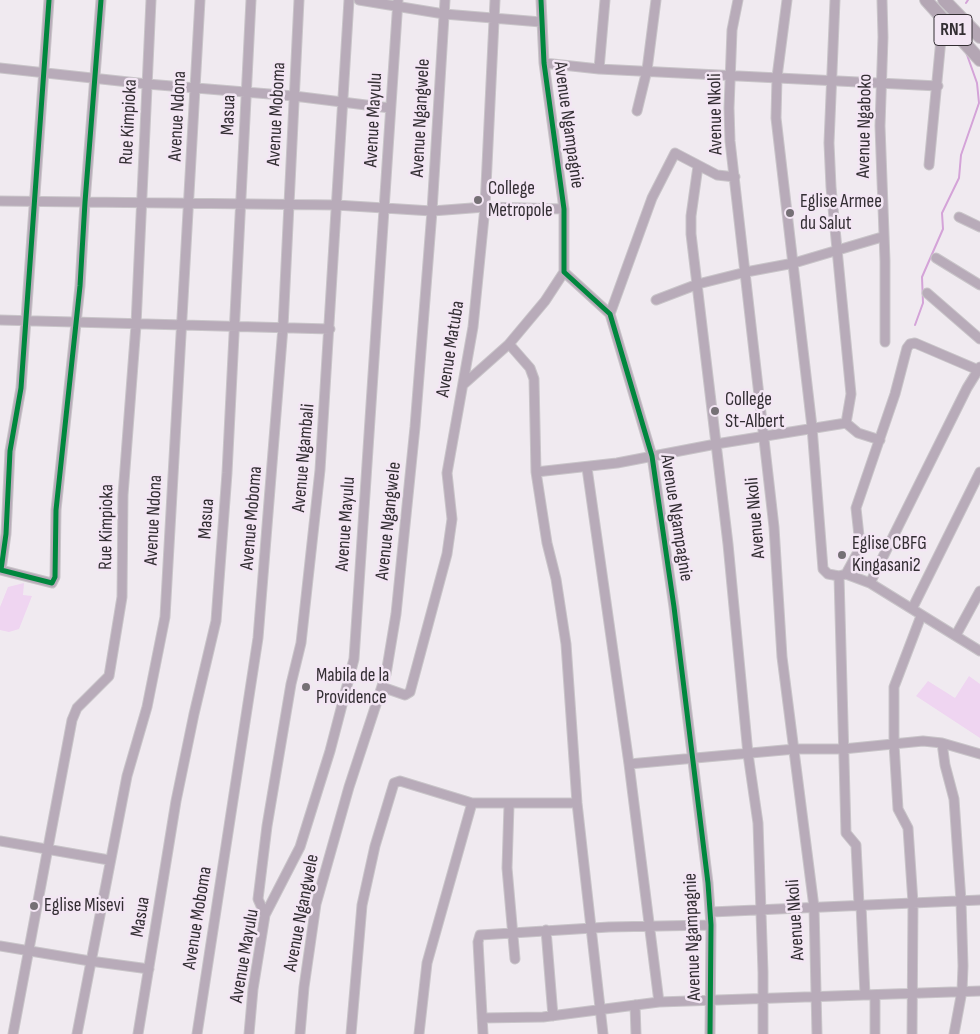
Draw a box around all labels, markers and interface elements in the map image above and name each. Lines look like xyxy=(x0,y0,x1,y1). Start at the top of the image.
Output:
road number: RN1 xyxy=(934,14,972,46)
street label: Avenue Ngangwele xyxy=(407,58,435,178)
street label: Avenue Ngampagnie xyxy=(548,60,588,190)
street label: Avenue Moboma xyxy=(263,62,291,166)
street label: Avenue Ndona xyxy=(164,70,192,162)
street label: Avenue Mayulu xyxy=(360,72,388,168)
street label: Avenue Nkoli xyxy=(704,73,728,155)
street label: Avenue Ngaboko xyxy=(853,74,877,178)
street label: Rue Kimpioka xyxy=(115,79,143,165)
street label: Masua xyxy=(217,94,241,136)
place label: College Metropole xyxy=(488,178,553,222)
place label: Eglise Armee du Salut xyxy=(800,191,882,235)
marker: College Metropole xyxy=(472,194,484,206)
marker: Eglise Armee du Salut xyxy=(784,207,796,219)
street label: Avenue Matuba xyxy=(432,299,470,399)
place label: College St-Albert xyxy=(725,389,784,433)
street label: Avenue Ngambali xyxy=(288,403,320,513)
marker: College St-Albert xyxy=(709,405,721,417)
street label: Avenue Ngampagnie xyxy=(655,453,697,583)
street label: Avenue Ngangwele xyxy=(371,461,407,581)
street label: Avenue Moboma xyxy=(236,465,268,571)
street label: Avenue Ndona xyxy=(140,474,168,566)
street label: Avenue Mayulu xyxy=(331,476,361,572)
street label: Avenue Nkoli xyxy=(741,476,771,560)
street label: Rue Kimpioka xyxy=(95,484,119,570)
street label: Masua xyxy=(194,498,220,540)
place label: Eglise CBFG Kingasani2 xyxy=(852,533,927,577)
marker: Eglise CBFG Kingasani2 xyxy=(836,549,848,561)
place label: Mabila de la Providence xyxy=(316,665,389,709)
marker: Mabila de la Providence xyxy=(300,681,312,693)
street label: Avenue Ngangwele xyxy=(279,853,325,973)
street label: Avenue Moboma xyxy=(179,865,217,971)
street label: Avenue Ngampagnie xyxy=(679,873,707,1001)
street label: Avenue Nkoli xyxy=(782,879,810,961)
place label: Eglise Misevi xyxy=(44,895,124,917)
street label: Masua xyxy=(127,895,155,939)
marker: Eglise Misevi xyxy=(28,900,40,912)
street label: Avenue Mayulu xyxy=(226,907,264,1005)

